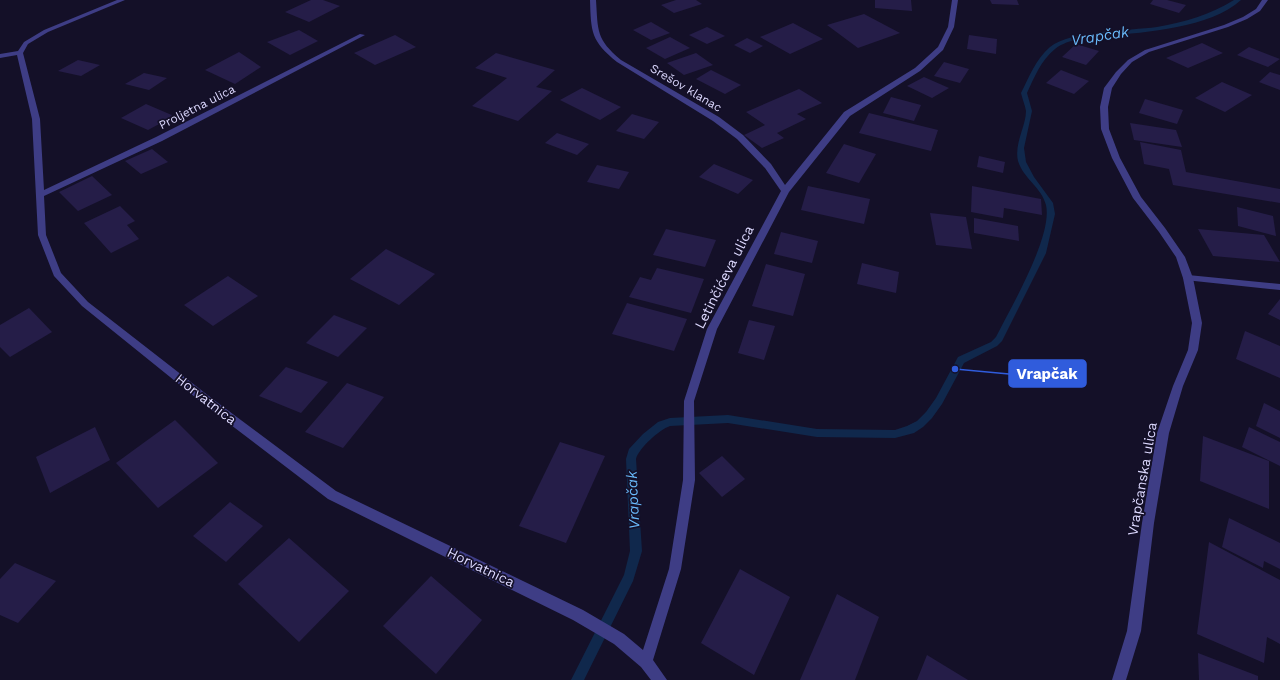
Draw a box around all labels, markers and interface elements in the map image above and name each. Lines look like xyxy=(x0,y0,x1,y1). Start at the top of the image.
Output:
water label: Vrapčak xyxy=(1070,22,1131,49)
street label: Srešov klanac xyxy=(648,61,725,115)
street label: Proljetna ulica xyxy=(157,82,238,132)
street label: Letinčićeva ulica xyxy=(691,223,757,331)
callout: Vrapčak xyxy=(1009,360,1086,387)
text: Vrapčak xyxy=(1016,365,1078,383)
street label: Horvatnica xyxy=(172,370,240,428)
street label: Vrapčanska ulica xyxy=(1124,421,1160,537)
water label: Vrapčak xyxy=(622,470,644,530)
street label: Horvatnica xyxy=(445,544,517,590)

